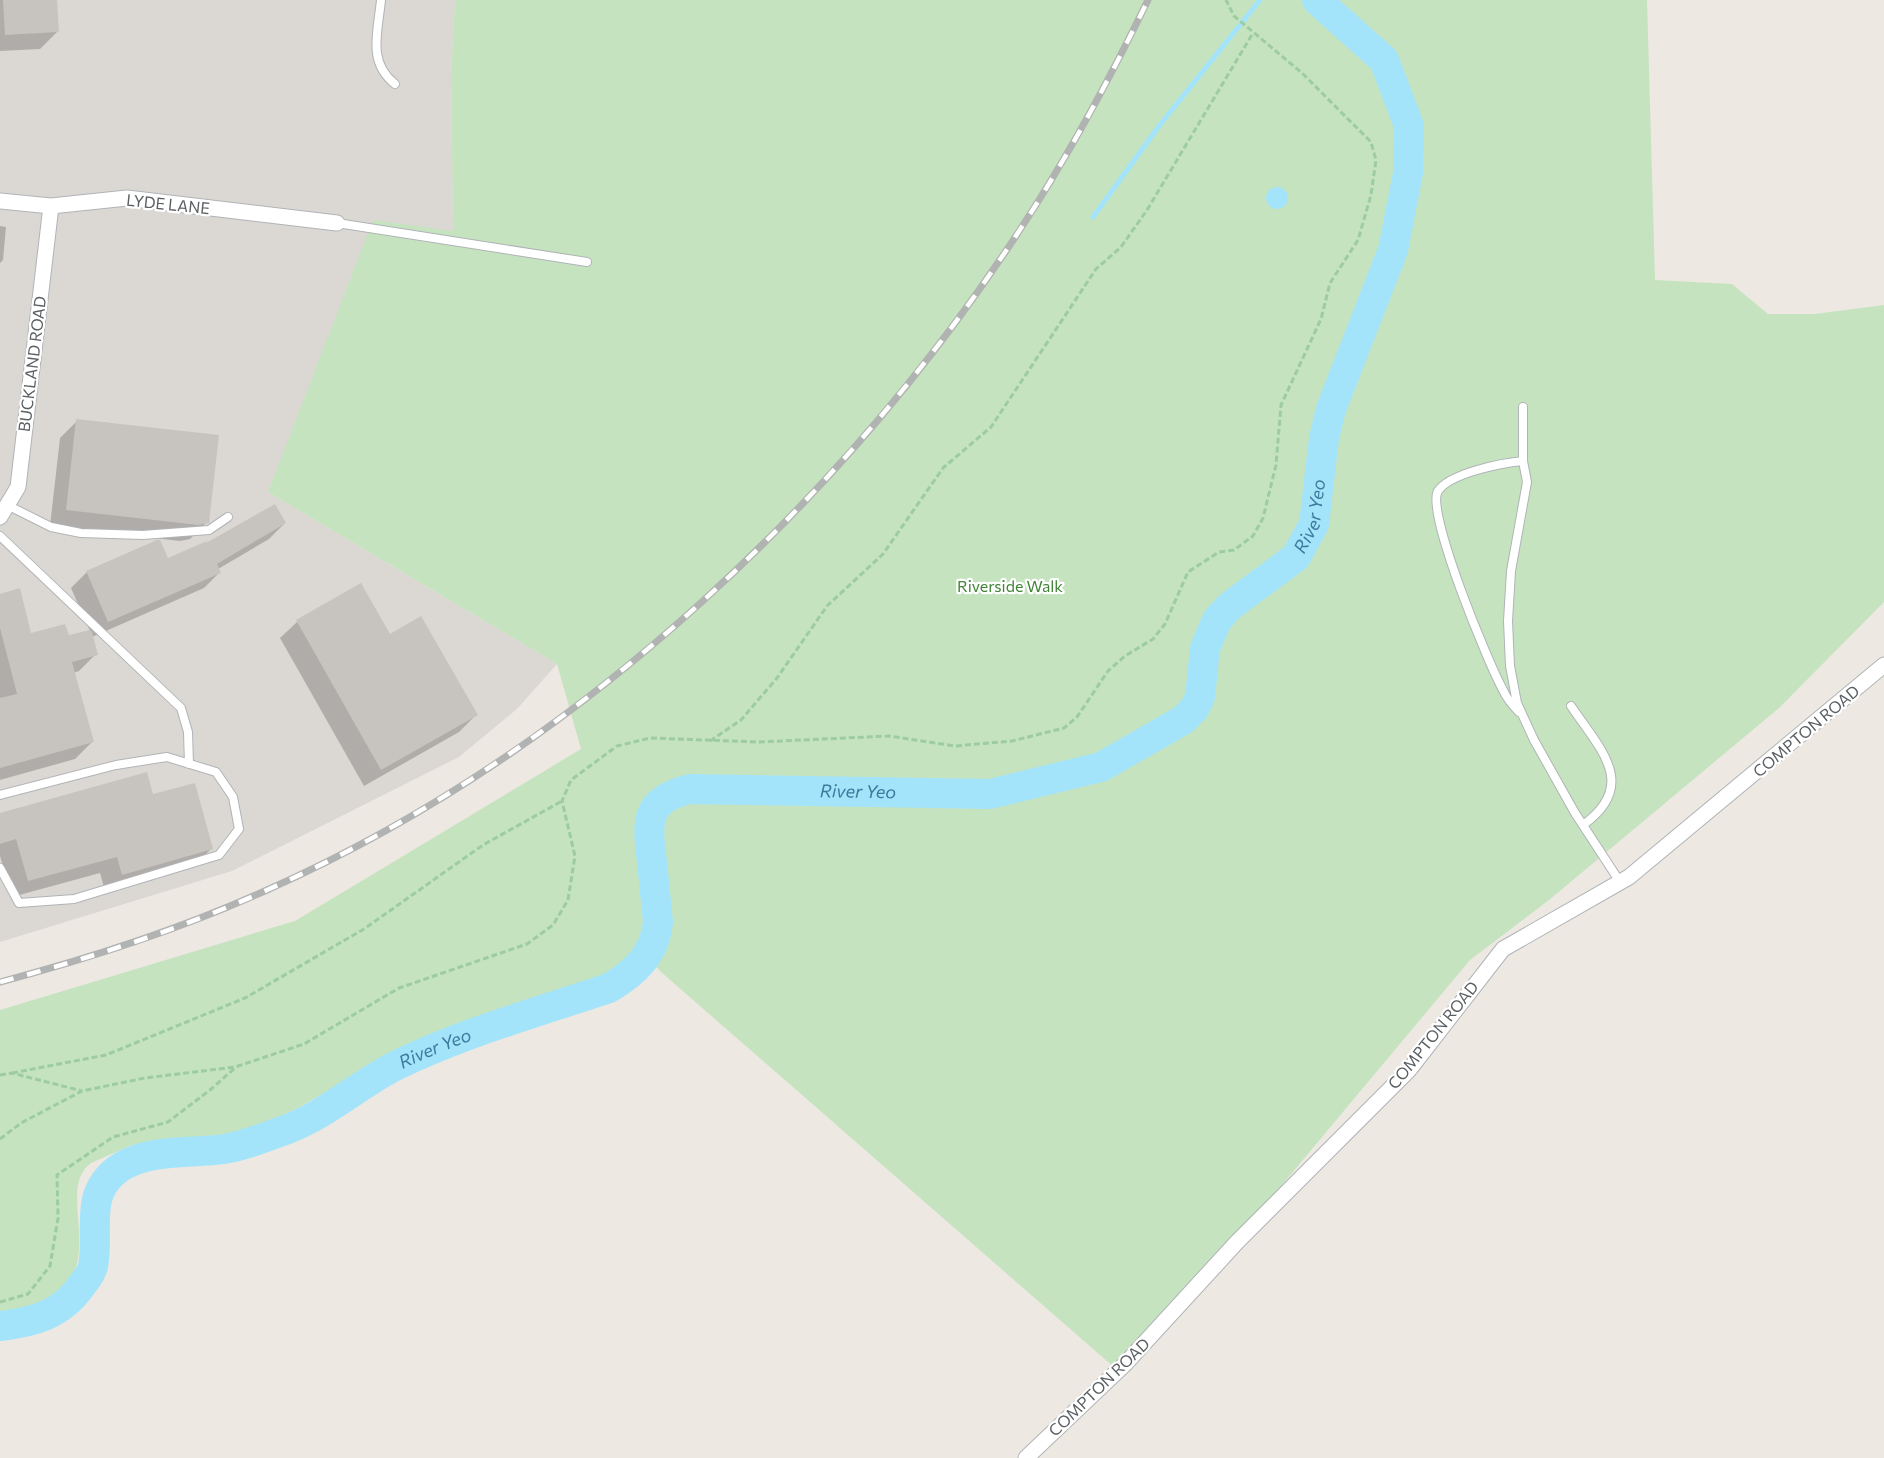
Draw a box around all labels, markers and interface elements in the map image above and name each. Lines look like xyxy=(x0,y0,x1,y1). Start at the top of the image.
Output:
street label: LYDE LANE xyxy=(125,190,211,217)
street label: BUCKLAND ROAD xyxy=(14,295,49,433)
water label: River Yeo xyxy=(1288,478,1329,557)
park label: Riverside Walk xyxy=(957,576,1063,595)
street label: COMPTON ROAD xyxy=(1749,681,1863,781)
water label: River Yeo xyxy=(820,779,896,802)
street label: COMPTON ROAD xyxy=(1383,977,1482,1092)
water label: River Yeo xyxy=(395,1023,474,1073)
street label: COMPTON ROAD xyxy=(1044,1334,1153,1440)

